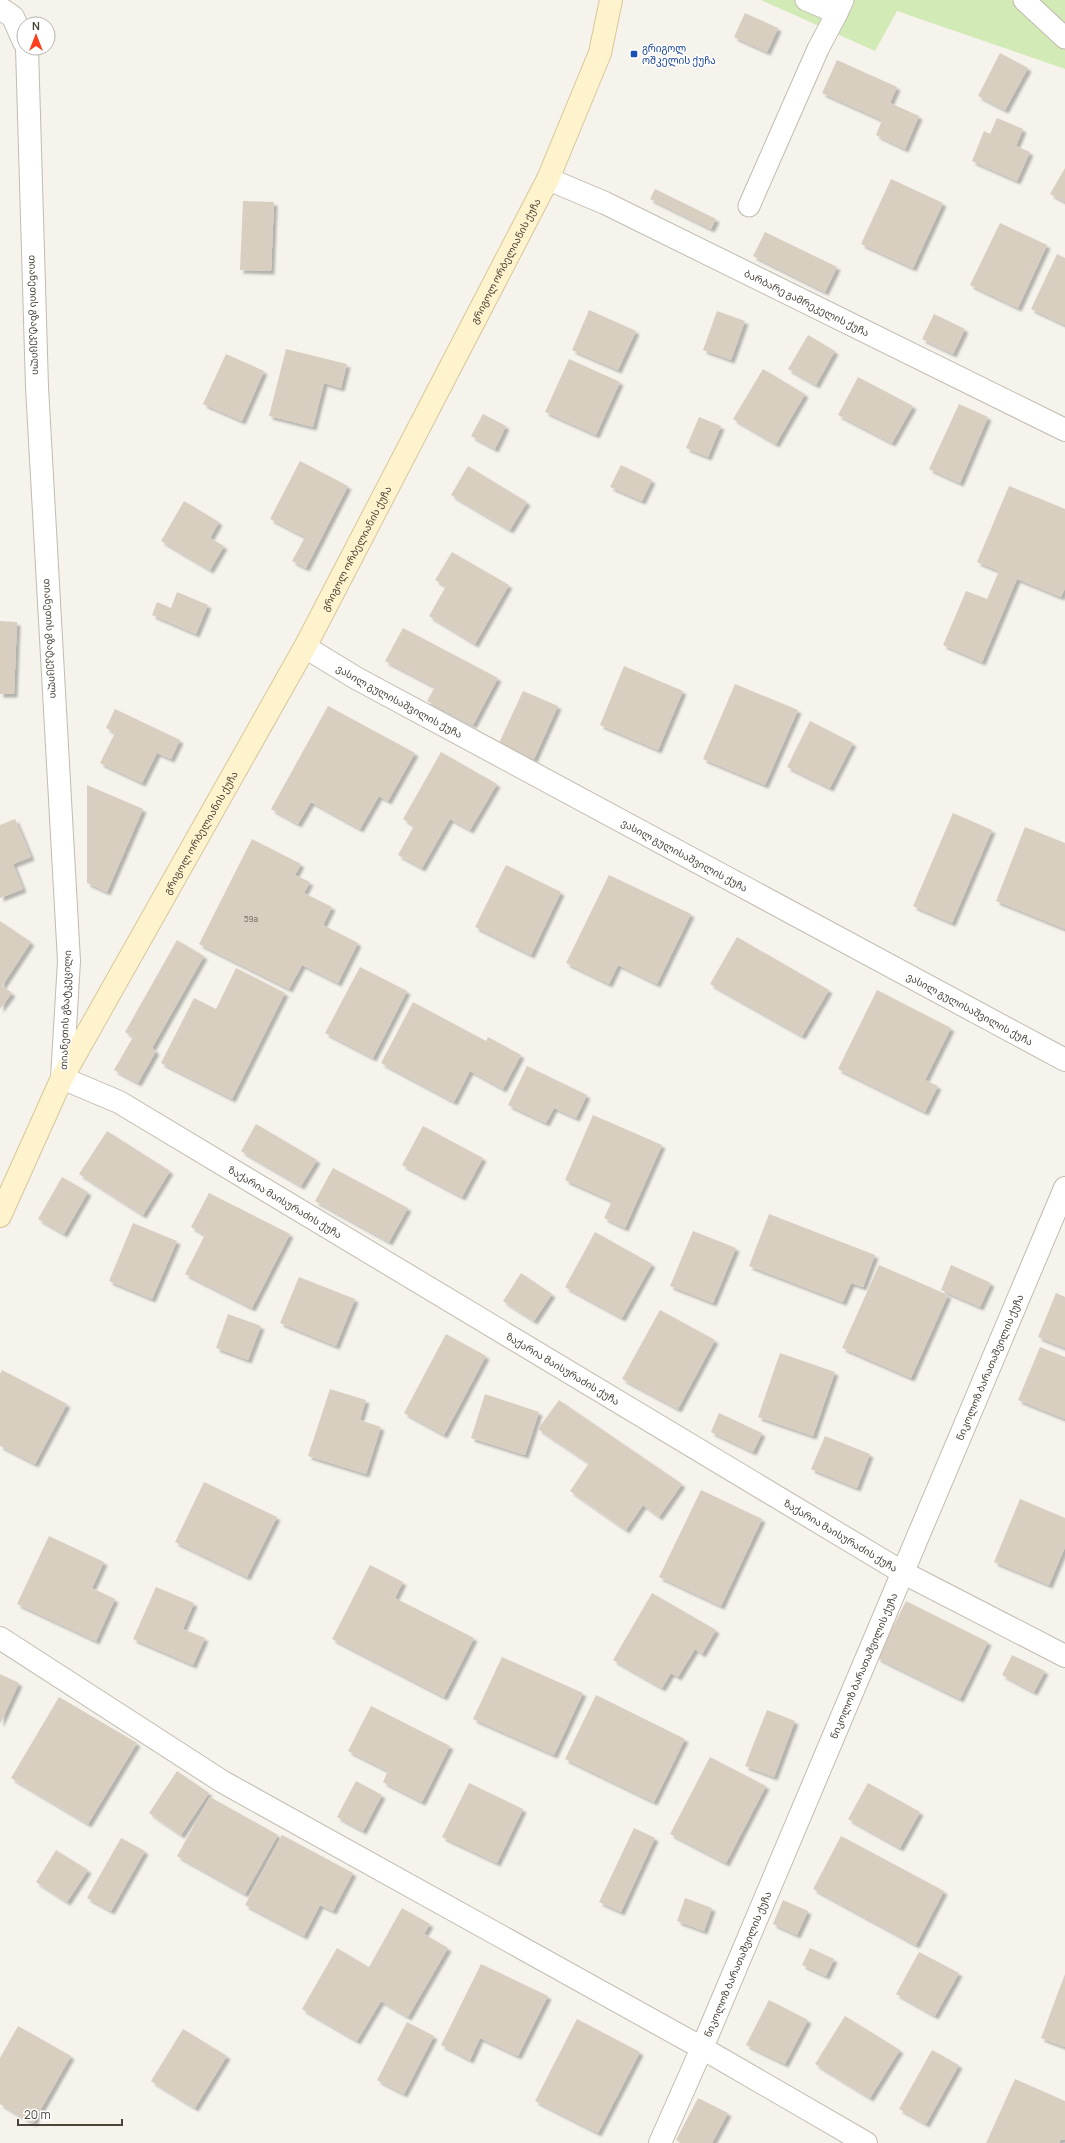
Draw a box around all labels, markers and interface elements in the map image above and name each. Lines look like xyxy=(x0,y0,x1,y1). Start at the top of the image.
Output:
north arrow xyxy=(16,16,56,56)
text: N xyxy=(32,18,40,33)
place label: გრიგოლ ოშკელის ქუჩა xyxy=(642,41,716,67)
marker: გრიგოლ ოშკელის ქუჩა xyxy=(629,49,639,59)
street label: გრიგოლ ორბელიანის ქუჩა xyxy=(467,196,544,326)
street label: თიანეთის გზატკეცილი xyxy=(26,255,44,375)
street label: ბარბარე გამრეკელის ქუჩა xyxy=(742,266,872,339)
street label: გრიგოლ ორბელიანის ქუჩა xyxy=(318,483,394,614)
street label: თიანეთის გზატკეცილი xyxy=(41,578,61,699)
street label: ვასილ გულისაშვილის ქუჩა xyxy=(334,661,465,741)
street label: გრიგოლ ორბელიანის ქუჩა xyxy=(160,768,241,897)
street label: ვასილ გულისაშვილის ქუჩა xyxy=(619,815,750,895)
house number: 59a xyxy=(244,913,258,924)
street label: თიანეთის გზატკეცილი xyxy=(56,950,74,1070)
street label: ვასილ გულისაშვილის ქუჩა xyxy=(904,969,1035,1048)
street label: ზაქარია მაისურაძის ქუჩა xyxy=(226,1162,345,1241)
street label: ნიკოლოზ ბარათაშვილის ქუჩა xyxy=(952,1292,1026,1442)
street label: ზაქარია მაისურაძის ქუჩა xyxy=(504,1329,622,1408)
street label: ზაქარია მაისურაძის ქუჩა xyxy=(781,1496,900,1575)
street label: ნიკოლოზ ბარათაშვილის ქუჩა xyxy=(826,1590,900,1741)
street label: ნიკოლოზ ბარათაშვილის ქუჩა xyxy=(700,1889,774,2039)
scale bar xyxy=(18,2101,122,2127)
text: 20 m xyxy=(24,2106,51,2123)

